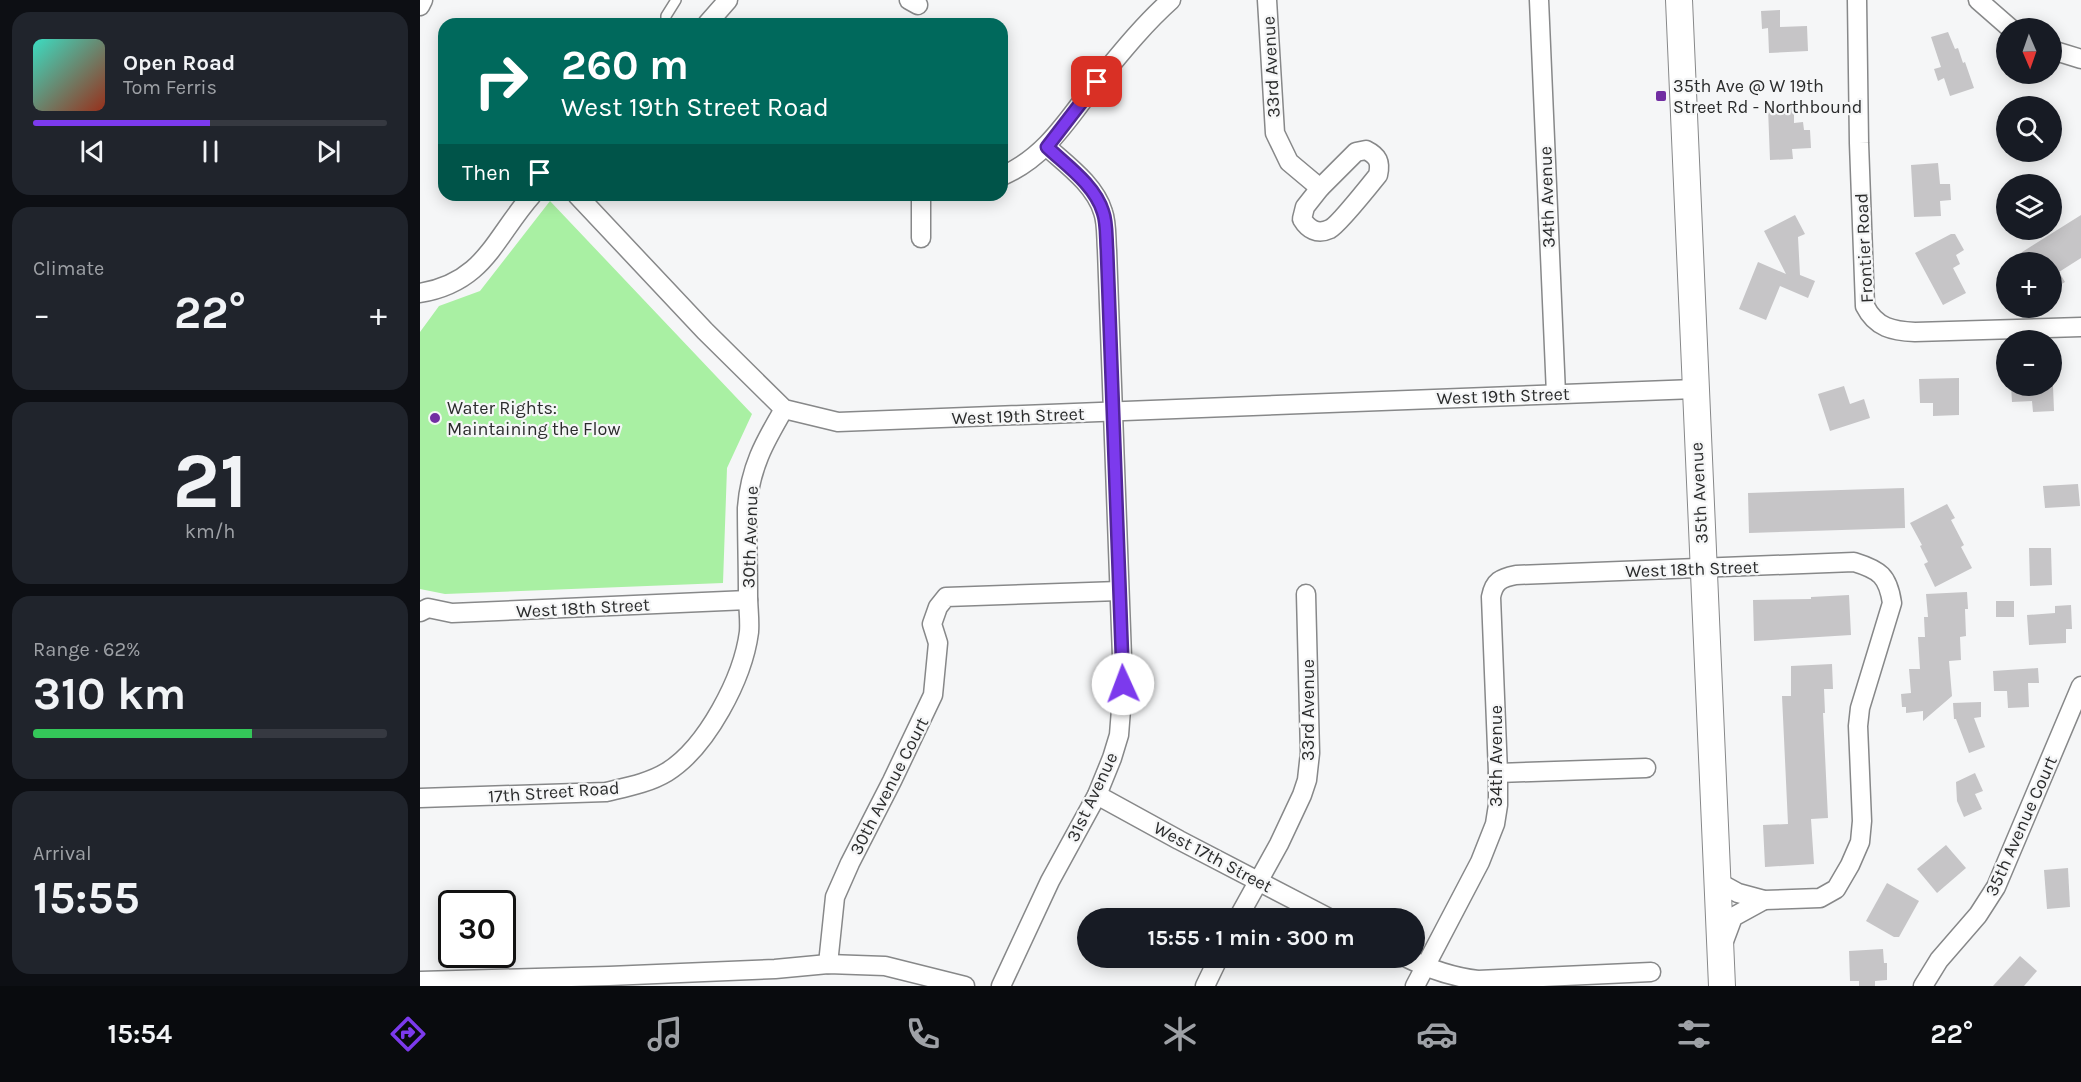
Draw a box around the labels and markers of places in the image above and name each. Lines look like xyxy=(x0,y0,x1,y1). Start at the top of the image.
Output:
pin xyxy=(1071,56,1122,107)
place label: 35th Ave @ W 19th Street Rd - Northbound xyxy=(1673,75,1862,118)
marker: 35th Ave @ W 19th Street Rd - Northbound xyxy=(1654,89,1668,103)
place label: Water Rights: Maintaining the Flow xyxy=(447,397,620,440)
marker: Water Rights: Maintaining the Flow xyxy=(428,411,442,425)

